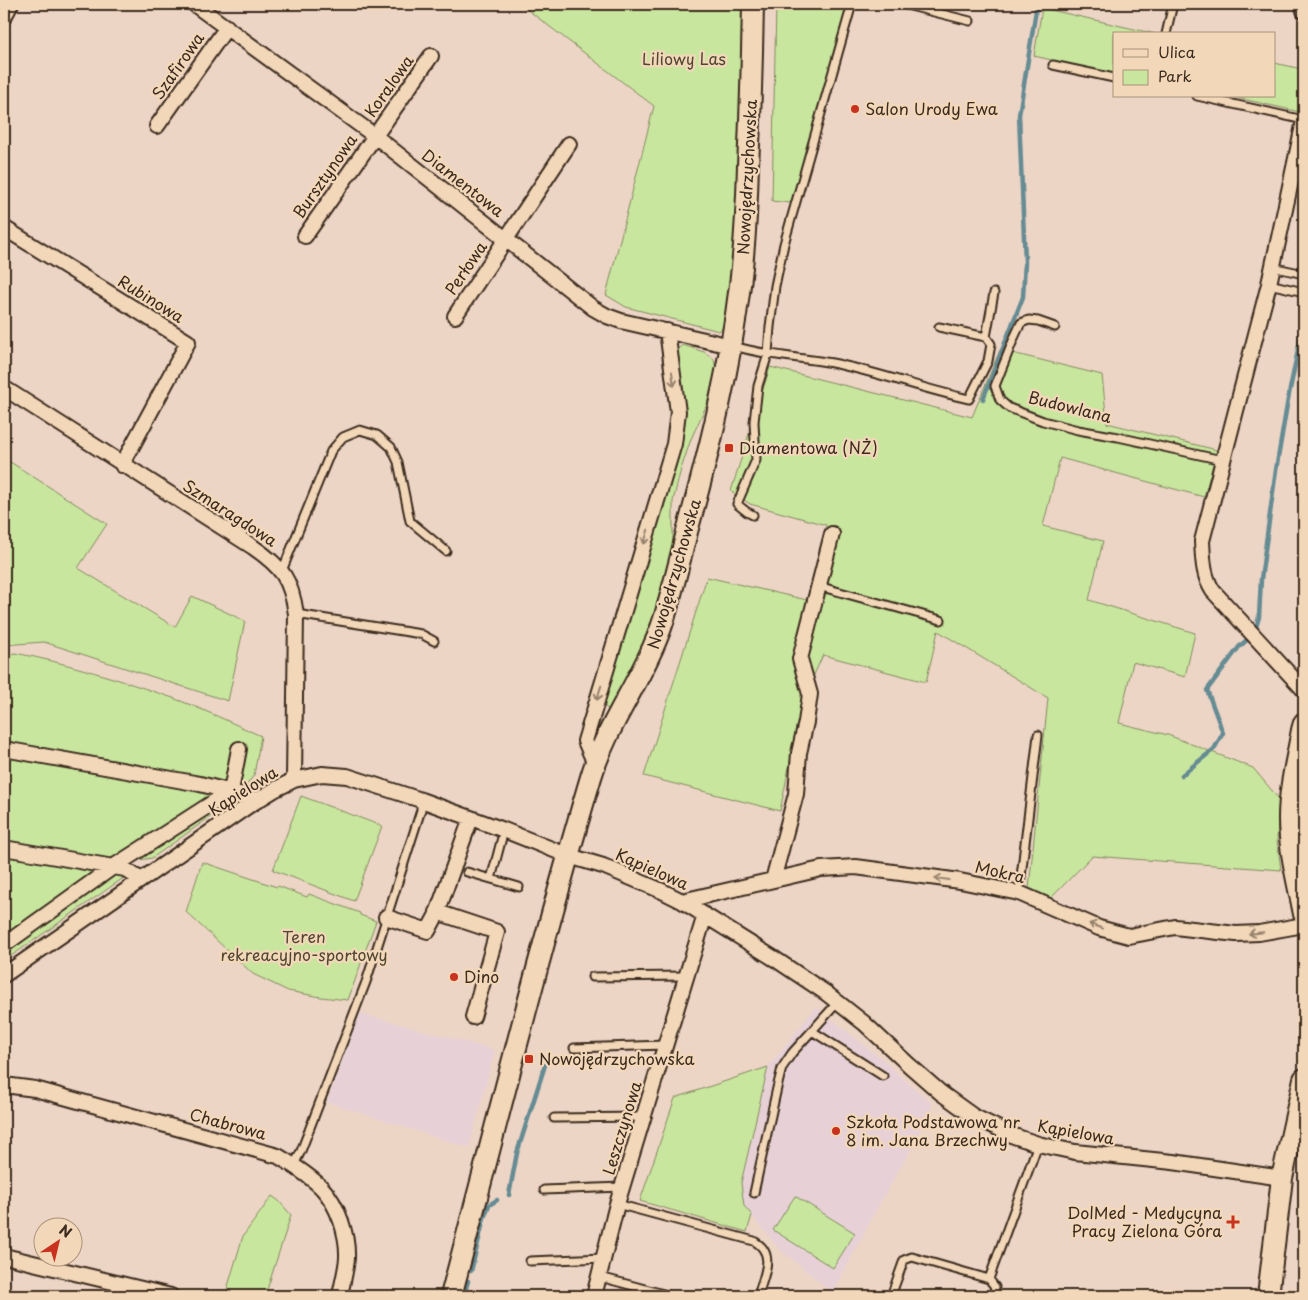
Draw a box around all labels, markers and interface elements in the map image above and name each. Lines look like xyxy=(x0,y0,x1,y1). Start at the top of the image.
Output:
street label: Szafirowa xyxy=(145,27,209,104)
legend xyxy=(1113,32,1276,98)
text: Ulica xyxy=(1158,40,1196,63)
park label: Liliowy Las xyxy=(642,46,726,70)
street label: Koralowa xyxy=(358,49,418,121)
text: Park xyxy=(1158,64,1192,87)
place label: Salon Urody Ewa xyxy=(865,96,998,120)
street label: Nowojędrzychowska xyxy=(730,99,762,255)
marker: Salon Urody Ewa xyxy=(849,103,861,115)
street label: Bursztynowa xyxy=(286,128,362,222)
street label: Diamentowa xyxy=(418,143,510,222)
street label: Perłowa xyxy=(438,236,492,299)
street label: Rubinowa xyxy=(114,268,189,328)
one-way arrow xyxy=(668,371,678,387)
street label: Budowlana xyxy=(1026,384,1114,428)
place label: Diamentowa (NŻ) xyxy=(739,435,878,459)
marker: Diamentowa (NŻ) xyxy=(723,442,735,454)
street label: Szmaragdowa xyxy=(179,473,282,552)
street label: Nowojędrzychowska xyxy=(640,496,706,652)
one-way arrow xyxy=(641,529,651,545)
one-way arrow xyxy=(594,684,604,700)
street label: Kąpielowa xyxy=(203,759,282,821)
street label: Kąpielowa xyxy=(612,841,693,895)
street label: Mokra xyxy=(973,854,1028,888)
one-way arrow xyxy=(934,874,950,884)
one-way arrow xyxy=(1089,921,1105,930)
park label: Teren rekreacyjno-sportowy xyxy=(220,924,388,966)
one-way arrow xyxy=(1248,928,1264,937)
place label: Dino xyxy=(464,964,499,988)
marker: Dino xyxy=(448,971,460,983)
place label: Nowojędrzychowska xyxy=(539,1046,694,1070)
marker: Nowojędrzychowska xyxy=(523,1053,535,1065)
street label: Leszczynowa xyxy=(595,1078,647,1177)
street label: Chabrowa xyxy=(187,1101,269,1145)
place label: Szkoła Podstawowa nr 8 im. Jana Brzechwy xyxy=(846,1109,1021,1151)
street label: Kąpielowa xyxy=(1036,1112,1116,1150)
marker: Szkoła Podstawowa nr 8 im. Jana Brzechwy xyxy=(830,1125,842,1137)
place label: DolMed - Medycyna Pracy Zielona Góra xyxy=(1067,1200,1222,1242)
marker: DolMed - Medycyna Pracy Zielona Góra xyxy=(1226,1215,1240,1229)
north arrow xyxy=(32,1218,82,1268)
text: N xyxy=(55,1219,76,1243)

